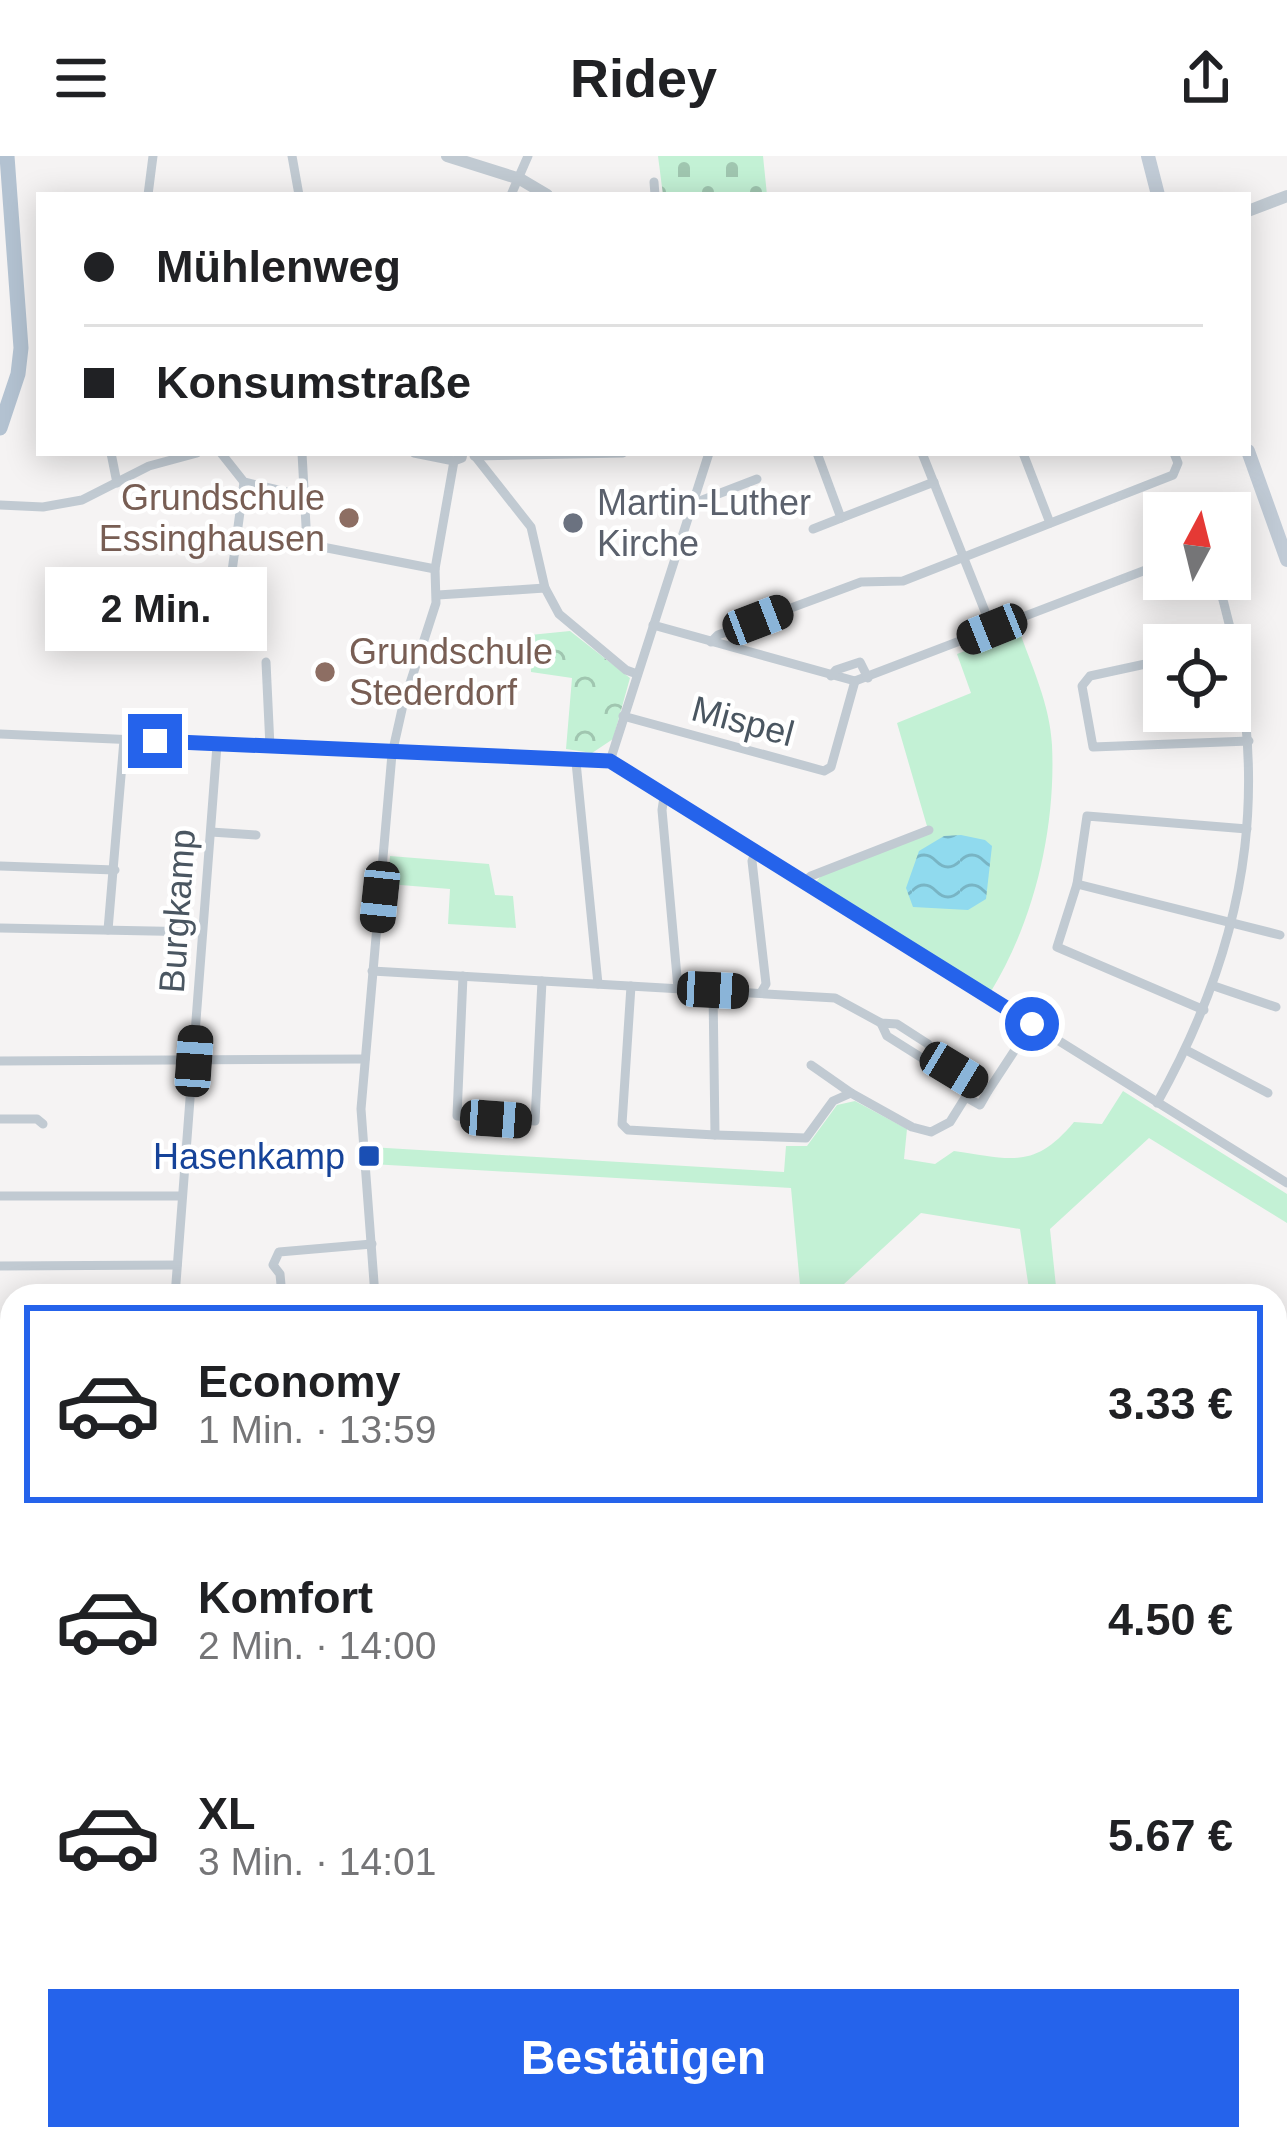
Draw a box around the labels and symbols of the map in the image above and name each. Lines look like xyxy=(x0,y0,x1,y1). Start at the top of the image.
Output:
place label: Grundschule Essinghausen xyxy=(99,477,325,559)
place label: Martin-Luther Kirche xyxy=(597,482,811,564)
north arrow xyxy=(1143,492,1251,600)
marker: Grundschule Essinghausen xyxy=(336,505,362,531)
marker: Martin-Luther Kirche xyxy=(560,510,586,536)
callout: 2 Min. xyxy=(44,567,266,651)
car xyxy=(718,590,798,650)
car xyxy=(952,599,1032,659)
place label: Grundschule Stederdorf xyxy=(349,631,553,713)
marker: Grundschule Stederdorf xyxy=(312,659,338,685)
street label: Mispel xyxy=(687,688,799,754)
route end xyxy=(128,714,182,768)
street label: Burgkamp xyxy=(151,828,203,994)
car xyxy=(358,859,402,935)
car xyxy=(676,970,750,1010)
route start xyxy=(1005,997,1059,1051)
car xyxy=(174,1024,214,1098)
car xyxy=(914,1036,994,1104)
car xyxy=(459,1099,533,1139)
place label: Hasenkamp xyxy=(153,1136,345,1177)
marker: Hasenkamp xyxy=(356,1143,382,1169)

